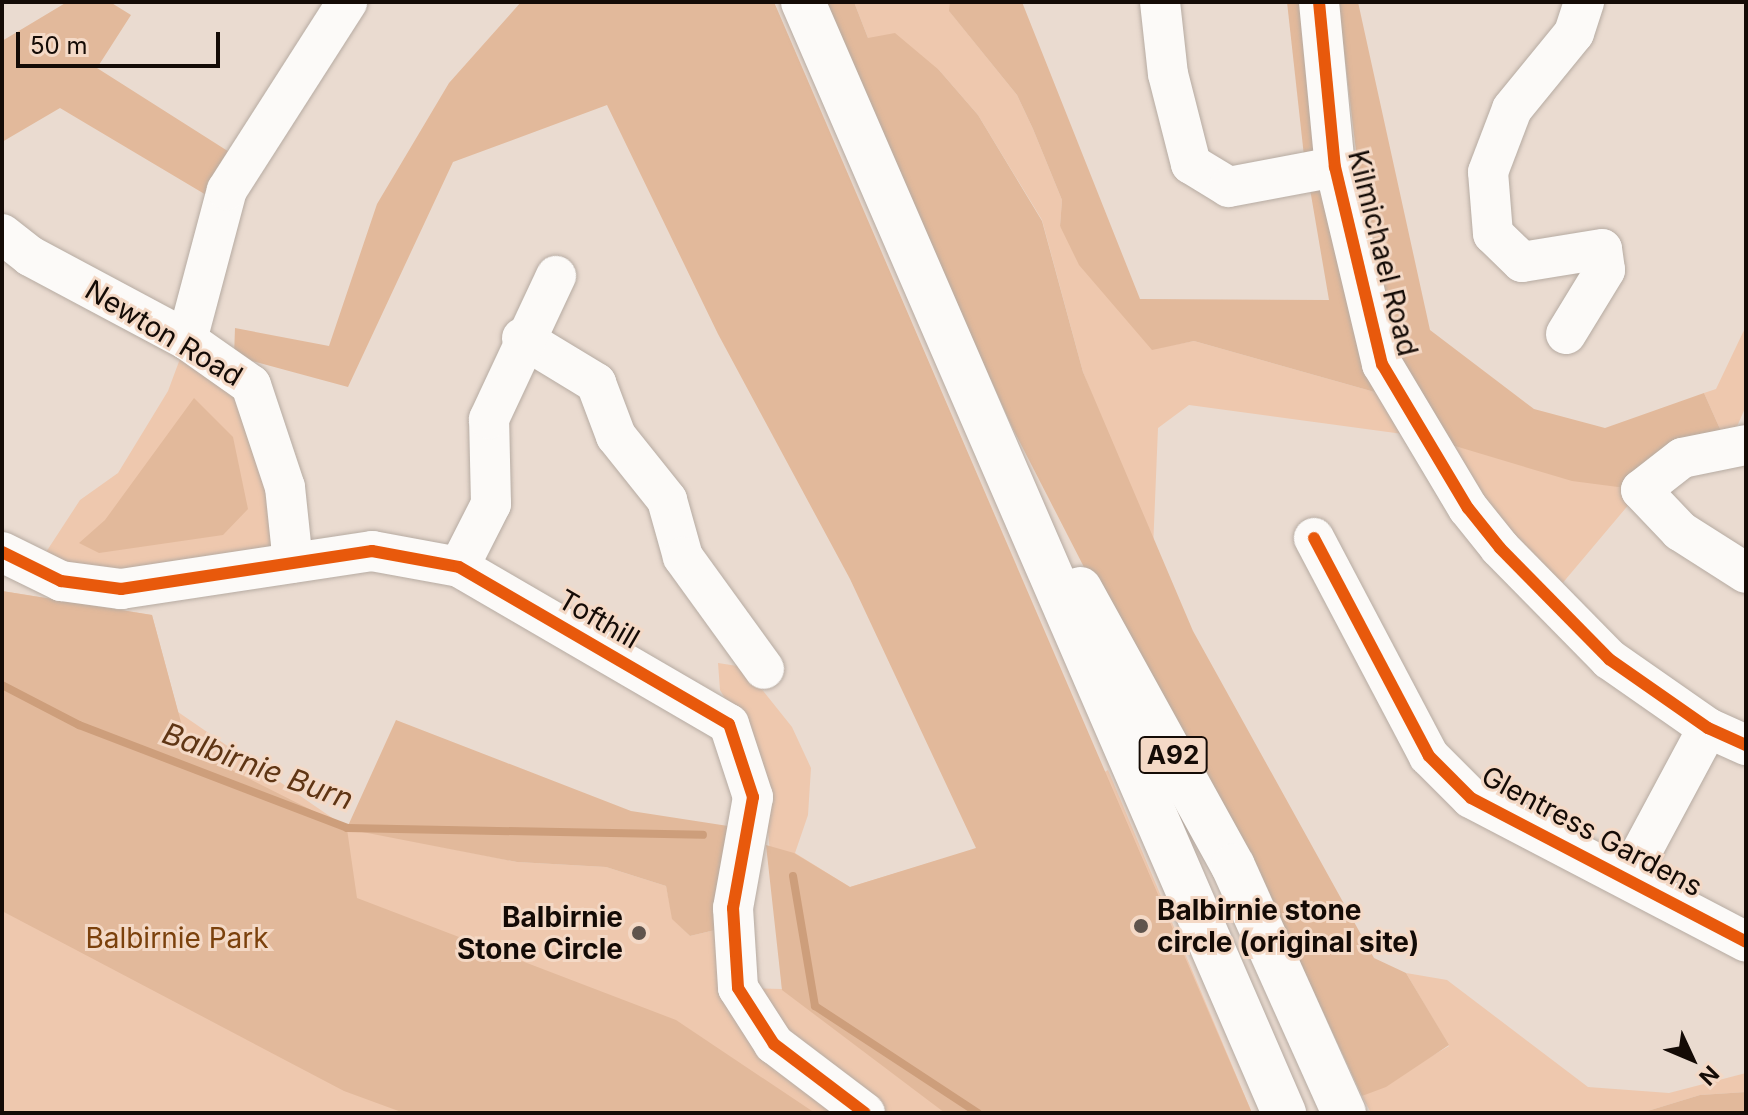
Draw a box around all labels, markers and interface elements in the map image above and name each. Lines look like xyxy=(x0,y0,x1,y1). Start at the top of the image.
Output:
scale bar xyxy=(20,16,224,66)
text: 50 m xyxy=(30,31,88,60)
street label: Kilmichael Road xyxy=(1341,147,1425,359)
street label: Newton Road xyxy=(79,273,249,393)
street label: Tofthill xyxy=(552,582,646,656)
water label: Balbirnie Burn xyxy=(158,715,358,817)
road number: A92 xyxy=(1137,733,1209,777)
street label: Glentress Gardens xyxy=(1476,759,1708,903)
place label: Balbirnie stone circle (original site) xyxy=(1157,893,1419,959)
place label: Balbirnie Stone Circle xyxy=(457,900,623,966)
marker: Balbirnie stone circle (original site) xyxy=(1132,917,1150,935)
park label: Balbirnie Park xyxy=(85,921,269,955)
marker: Balbirnie Stone Circle xyxy=(630,924,648,942)
north arrow xyxy=(1652,1019,1732,1099)
text: N xyxy=(1694,1061,1724,1091)

